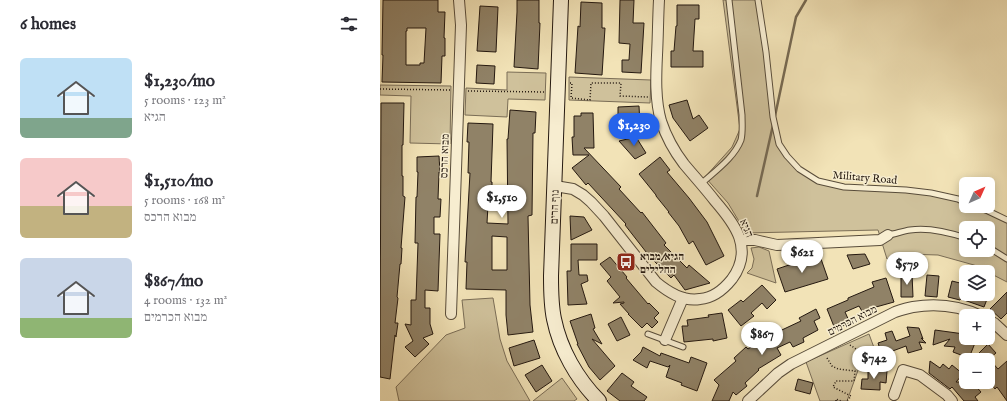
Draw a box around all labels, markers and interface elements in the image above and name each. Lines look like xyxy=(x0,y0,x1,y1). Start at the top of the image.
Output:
icon: filters xyxy=(338,13,360,35)
text: 6 homes xyxy=(20,14,76,35)
text: $1,230/mo xyxy=(144,71,215,92)
icon: home xyxy=(52,74,100,122)
text: 5 rooms · 123 m² xyxy=(144,92,226,109)
text: הגיא xyxy=(144,109,166,126)
pin: $1,230 xyxy=(601,113,667,147)
text: $1,230 xyxy=(618,117,650,134)
street label: מבוא הרכס xyxy=(437,134,453,178)
street label: Military Road xyxy=(832,168,898,188)
text: $1,510/mo xyxy=(144,171,213,192)
icon: home xyxy=(52,174,100,222)
north arrow xyxy=(959,177,995,213)
map controls xyxy=(959,177,995,389)
pin: $1,510 xyxy=(469,185,535,219)
text: $1,510 xyxy=(486,189,518,206)
street label: נוף הרים xyxy=(547,189,563,225)
text: 5 rooms · 168 m² xyxy=(144,192,225,209)
text: מבוא הרכס xyxy=(144,209,196,226)
street label: הגיא xyxy=(736,217,756,240)
button: locate xyxy=(959,221,995,257)
pin: $621 xyxy=(778,240,826,274)
text: $621 xyxy=(790,244,814,261)
place label: הגיא/מבוא החלילים xyxy=(640,250,684,277)
bus stop icon: הגיא/מבוא החלילים xyxy=(615,251,637,273)
pin: $579 xyxy=(883,252,931,286)
text: $579 xyxy=(895,256,919,273)
button: layers xyxy=(959,265,995,301)
text: $867/mo xyxy=(144,271,203,292)
icon: home xyxy=(52,274,100,322)
text: 4 rooms · 132 m² xyxy=(144,292,227,309)
street label: מבוא הכרמים xyxy=(825,302,880,339)
text: מבוא הכרמים xyxy=(144,309,207,326)
button: + xyxy=(959,309,995,345)
pin: $867 xyxy=(738,322,786,356)
text: $867 xyxy=(750,326,774,343)
pin: $742 xyxy=(850,346,898,380)
text: $742 xyxy=(861,350,887,367)
button: − xyxy=(959,353,995,389)

